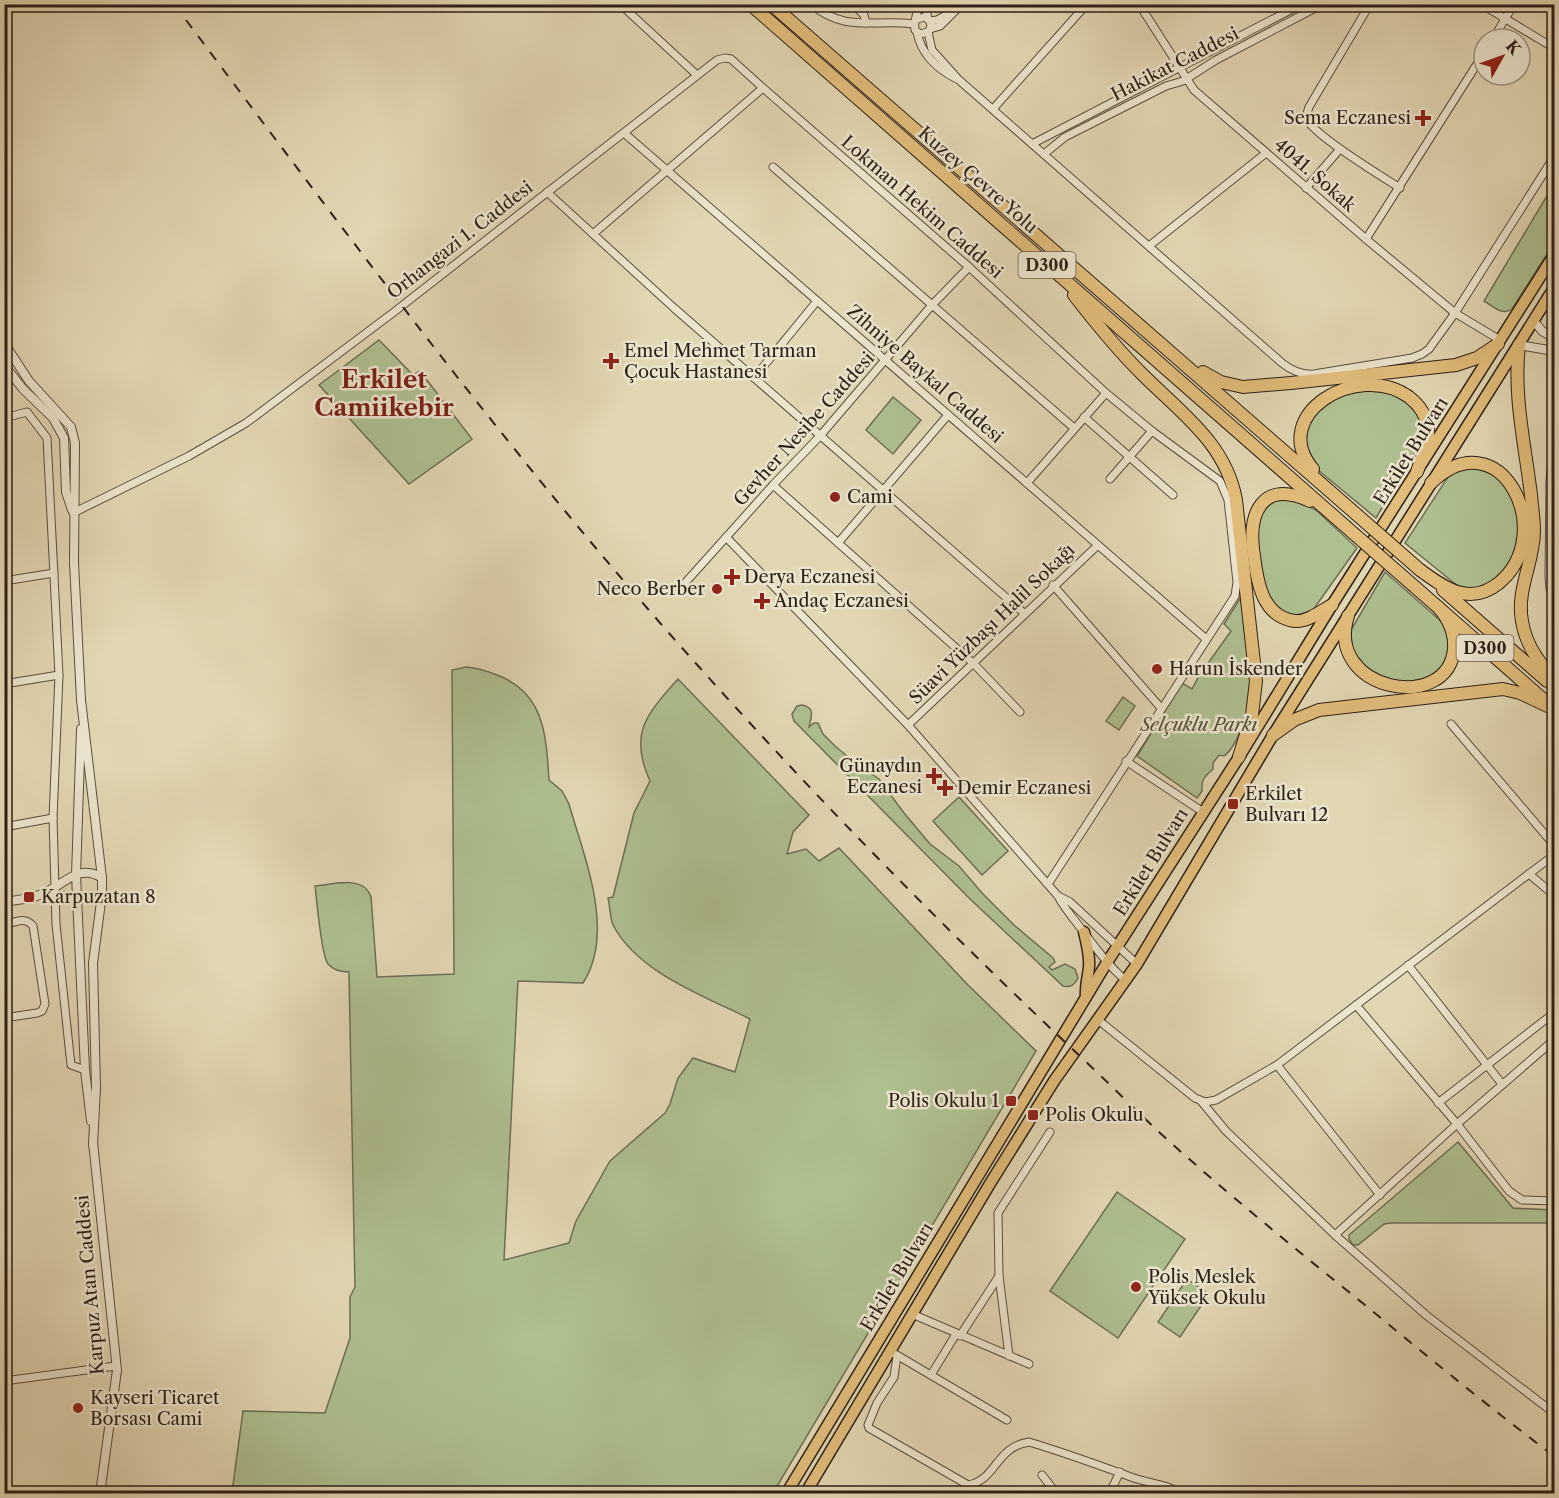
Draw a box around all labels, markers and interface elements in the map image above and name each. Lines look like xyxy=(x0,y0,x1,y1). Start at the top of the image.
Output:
street label: Hakikat Caddesi xyxy=(1108,22,1243,106)
north arrow xyxy=(1472,27,1532,87)
text: K xyxy=(1502,36,1526,60)
place label: Sema Eczanesi xyxy=(1284,107,1412,129)
marker: Sema Eczanesi xyxy=(1416,111,1430,125)
street label: Kuzey Çevre Yolu xyxy=(914,122,1042,238)
street label: Lokman Hekim Caddesi xyxy=(837,131,1008,283)
street label: 4041. Sokak xyxy=(1270,134,1362,217)
street label: Orhangazi 1. Caddesi xyxy=(383,176,538,304)
road number: D300 xyxy=(1018,252,1076,278)
street label: Zihniye Baykal Caddesi xyxy=(842,300,1008,448)
place label: Emel Mehmet Tarman Çocuk Hastanesi xyxy=(624,340,816,383)
street label: Gevher Nesibe Caddesi xyxy=(729,347,879,510)
marker: Emel Mehmet Tarman Çocuk Hastanesi xyxy=(602,352,620,370)
district label: Erkilet Camiikebir xyxy=(314,365,454,422)
street label: Erkilet Bulvarı xyxy=(1369,393,1453,509)
place label: Cami xyxy=(847,486,893,508)
marker: Cami xyxy=(828,490,842,504)
street label: Süavi Yüzbaşı Halil Sokağı xyxy=(905,539,1080,709)
place label: Derya Eczanesi xyxy=(744,566,876,588)
marker: Derya Eczanesi xyxy=(725,570,739,584)
place label: Neco Berber xyxy=(596,578,705,600)
marker: Neco Berber xyxy=(710,582,724,596)
place label: Andaç Eczanesi xyxy=(773,590,909,612)
marker: Andaç Eczanesi xyxy=(755,594,769,608)
road number: D300 xyxy=(1456,635,1514,661)
place label: Harun İskender xyxy=(1169,657,1303,680)
marker: Harun İskender xyxy=(1150,662,1164,676)
park label: Selçuklu Parkı xyxy=(1139,714,1258,736)
place label: Günaydın Eczanesi xyxy=(839,755,923,798)
marker: Günaydın Eczanesi xyxy=(927,769,941,783)
place label: Demir Eczanesi xyxy=(957,777,1092,799)
marker: Demir Eczanesi xyxy=(938,781,952,795)
place label: Erkilet Bulvarı 12 xyxy=(1245,783,1328,826)
marker: Erkilet Bulvarı 12 xyxy=(1226,797,1240,811)
street label: Erkilet Bulvarı xyxy=(1109,804,1193,920)
place label: Karpuzatan 8 xyxy=(41,886,156,908)
marker: Karpuzatan 8 xyxy=(22,890,36,904)
place label: Polis Okulu 1 xyxy=(888,1090,999,1112)
marker: Polis Okulu 1 xyxy=(1004,1094,1018,1108)
place label: Polis Okulu xyxy=(1045,1104,1144,1126)
marker: Polis Okulu xyxy=(1026,1108,1040,1122)
street label: Karpuz Atan Caddesi xyxy=(71,1194,109,1376)
street label: Erkilet Bulvarı xyxy=(856,1218,938,1335)
place label: Polis Meslek Yüksek Okulu xyxy=(1147,1266,1266,1309)
marker: Polis Meslek Yüksek Okulu xyxy=(1129,1280,1143,1294)
place label: Kayseri Ticaret Borsası Cami xyxy=(90,1387,220,1430)
marker: Kayseri Ticaret Borsası Cami xyxy=(71,1401,85,1415)

